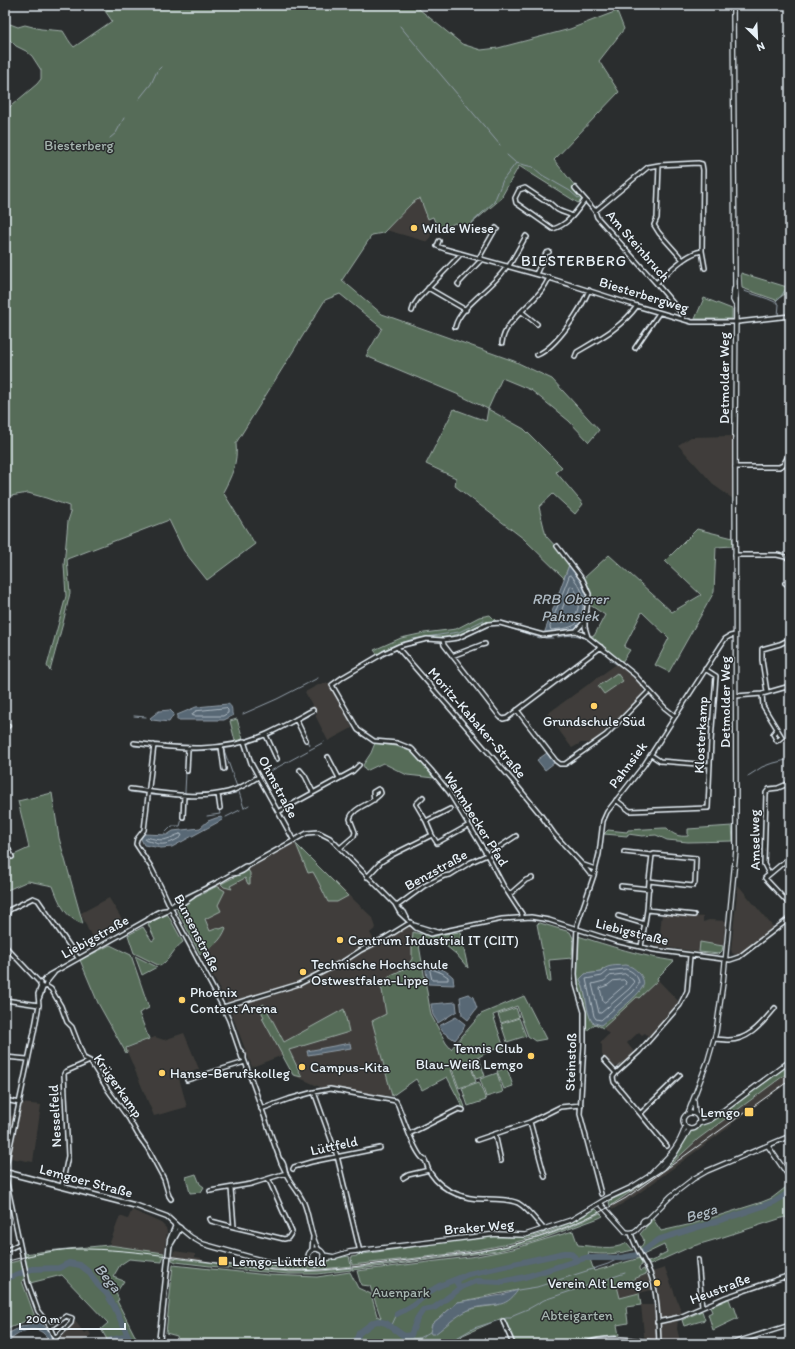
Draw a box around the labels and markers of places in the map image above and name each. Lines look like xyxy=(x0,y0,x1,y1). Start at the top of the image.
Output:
place label: Wilde Wiese xyxy=(422,220,494,237)
marker: Wilde Wiese xyxy=(409,223,419,233)
marker: Grundschule Süd xyxy=(589,701,599,711)
place label: Grundschule Süd xyxy=(543,713,646,730)
place label: Centrum Industrial IT (CIIT) xyxy=(348,932,519,949)
marker: Centrum Industrial IT (CIIT) xyxy=(335,935,345,945)
place label: Technische Hochschule Ostwestfalen-Lippe xyxy=(311,956,449,989)
marker: Technische Hochschule Ostwestfalen-Lippe xyxy=(298,967,308,977)
place label: Phoenix Contact Arena xyxy=(190,984,278,1017)
marker: Phoenix Contact Arena xyxy=(177,995,187,1005)
place label: Tennis Club Blau-Weiß Lemgo xyxy=(416,1040,523,1073)
marker: Tennis Club Blau-Weiß Lemgo xyxy=(526,1051,536,1061)
place label: Campus-Kita xyxy=(310,1059,390,1076)
marker: Campus-Kita xyxy=(297,1062,307,1072)
place label: Hanse-Berufskolleg xyxy=(170,1065,291,1082)
marker: Hanse-Berufskolleg xyxy=(157,1068,167,1078)
place label: Lemgo xyxy=(700,1104,740,1121)
marker: Lemgo xyxy=(743,1106,755,1118)
place label: Lemgo-Lüttfeld xyxy=(232,1253,326,1270)
marker: Lemgo-Lüttfeld xyxy=(217,1255,229,1267)
place label: Verein Alt Lemgo xyxy=(548,1275,649,1292)
marker: Verein Alt Lemgo xyxy=(652,1278,662,1288)

